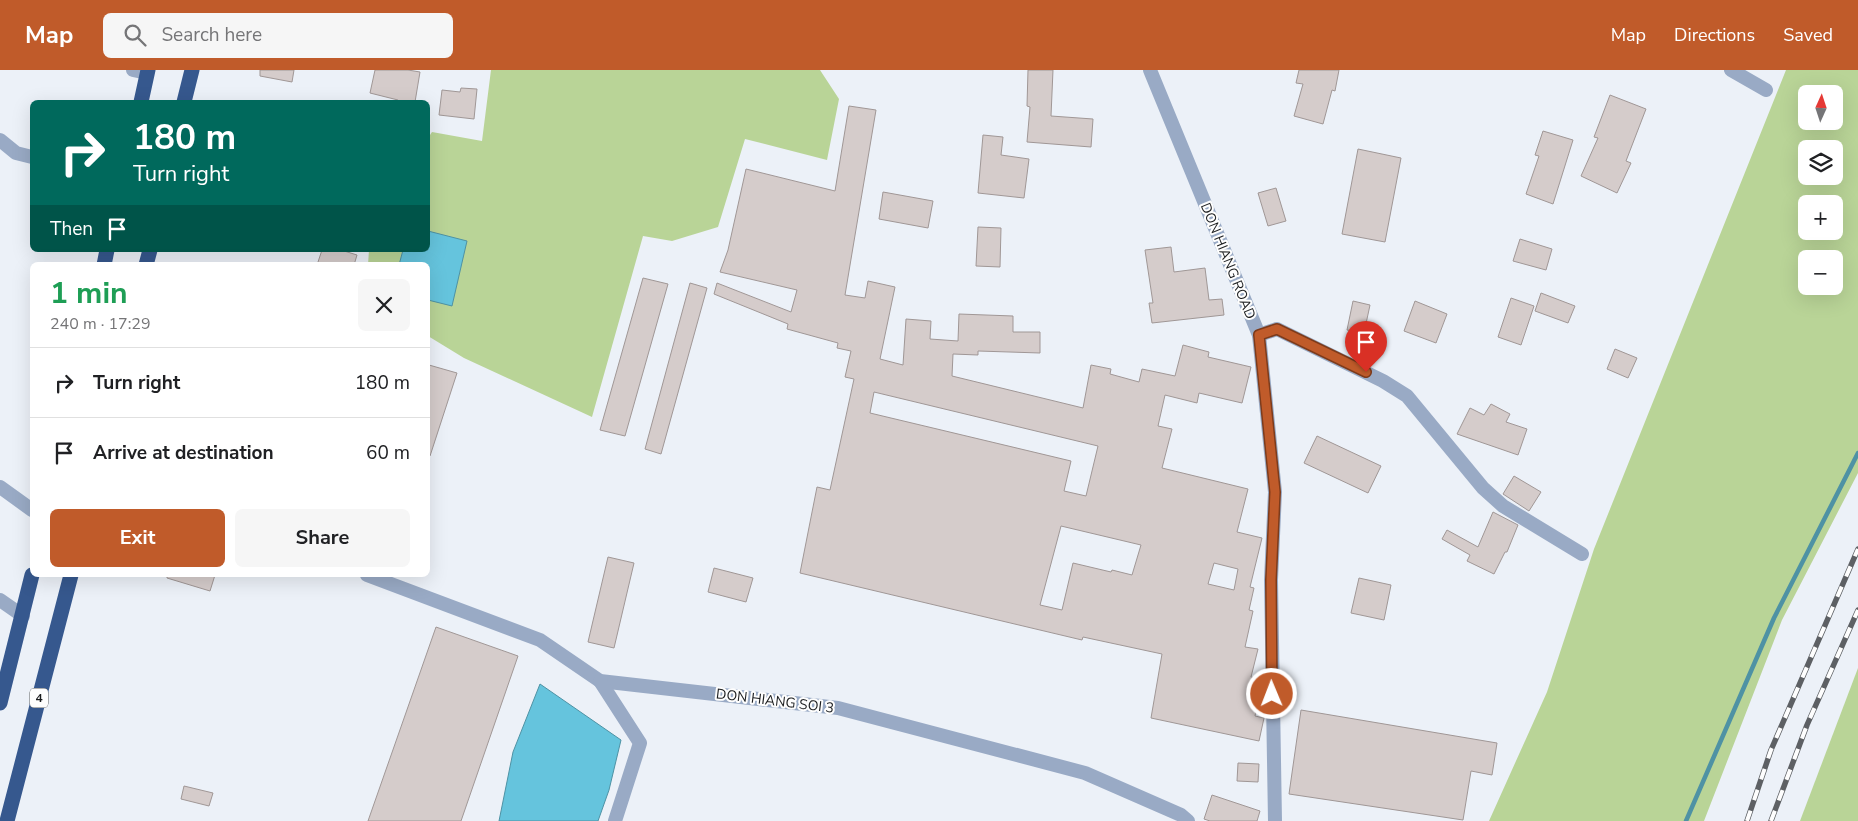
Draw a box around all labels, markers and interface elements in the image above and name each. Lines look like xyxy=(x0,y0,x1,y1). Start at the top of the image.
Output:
search box xyxy=(103,13,453,58)
text: Map xyxy=(25,19,73,51)
icon: search xyxy=(121,21,149,49)
text: Search here xyxy=(161,22,262,48)
text: Map xyxy=(1611,23,1646,47)
text: Directions xyxy=(1674,23,1755,47)
text: Saved xyxy=(1783,23,1833,47)
north arrow xyxy=(1798,85,1842,130)
map controls xyxy=(1798,85,1843,295)
text: 180 m xyxy=(133,114,236,161)
icon: right xyxy=(50,120,115,185)
button: layers xyxy=(1798,140,1843,185)
text: Turn right xyxy=(133,159,229,189)
button: + xyxy=(1798,195,1843,240)
street label: DON HIANG ROAD xyxy=(1196,200,1260,322)
icon: arrive xyxy=(103,215,131,243)
text: Then xyxy=(50,216,93,242)
button: − xyxy=(1798,250,1843,295)
text: 1 min xyxy=(50,273,128,314)
button: close xyxy=(358,279,410,331)
text: 240 m · 17:29 xyxy=(50,313,151,335)
pin xyxy=(1345,321,1387,372)
icon: arrive xyxy=(1352,328,1380,356)
icon: right xyxy=(50,369,78,397)
text: Turn right xyxy=(93,370,180,396)
text: 180 m xyxy=(355,370,410,396)
icon: arrive xyxy=(50,439,78,467)
text: Arrive at destination xyxy=(93,440,274,466)
text: 60 m xyxy=(366,440,410,466)
button: Exit xyxy=(50,509,225,567)
button: Share xyxy=(235,509,410,567)
position arrow xyxy=(1245,667,1297,719)
street label: DON HIANG SOI 3 xyxy=(715,684,835,718)
road number: 4 xyxy=(30,688,48,708)

